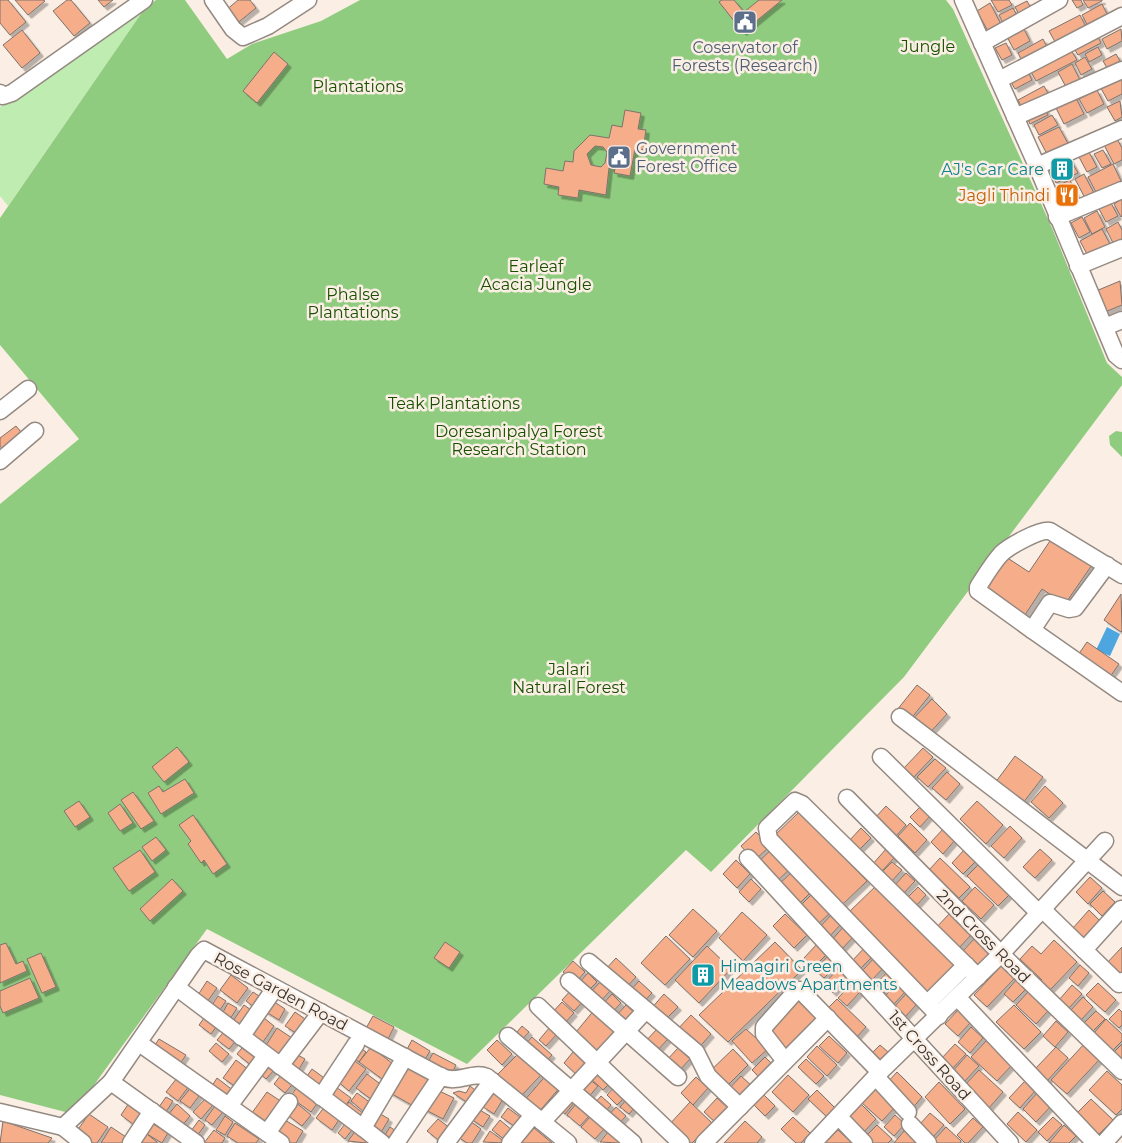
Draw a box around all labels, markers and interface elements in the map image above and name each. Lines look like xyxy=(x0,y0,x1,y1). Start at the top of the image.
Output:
public building icon: Coservator of Forests (Research) xyxy=(732,9,758,35)
park label: Jungle xyxy=(900,37,955,56)
place label: Coservator of Forests (Research) xyxy=(672,38,818,75)
park label: Plantations xyxy=(312,77,404,96)
place label: Government Forest Office xyxy=(636,139,738,176)
public building icon: Government Forest Office xyxy=(606,144,632,170)
building icon: AJ's Car Care xyxy=(1049,156,1075,182)
place label: AJ's Car Care xyxy=(941,160,1044,179)
restaurant icon: Jagli Thindi xyxy=(1054,182,1080,208)
place label: Jagli Thindi xyxy=(958,186,1050,205)
park label: Earleaf Acacia Jungle xyxy=(480,257,592,294)
park label: Phalse Plantations xyxy=(307,285,399,322)
park label: Teak Plantations xyxy=(388,394,520,413)
park label: Doresanipalya Forest Research Station xyxy=(435,422,604,459)
park label: Jalari Natural Forest xyxy=(512,660,626,697)
street label: 2nd Cross Road xyxy=(933,886,1034,987)
street label: Rose Garden Road xyxy=(211,948,351,1035)
place label: Himagiri Green Meadows Apartments xyxy=(720,957,898,994)
building icon: Himagiri Green Meadows Apartments xyxy=(690,962,716,988)
street label: 1st Cross Road xyxy=(885,1007,975,1104)

